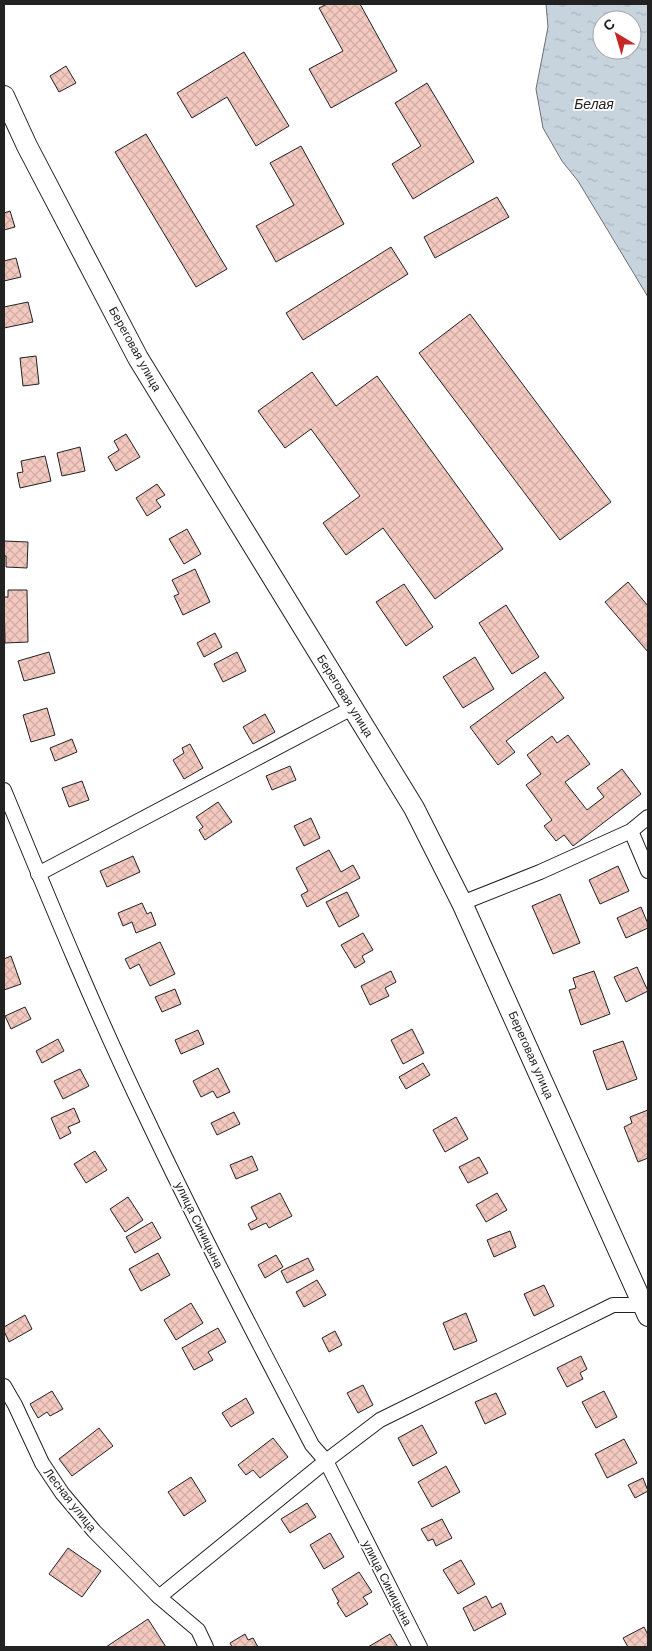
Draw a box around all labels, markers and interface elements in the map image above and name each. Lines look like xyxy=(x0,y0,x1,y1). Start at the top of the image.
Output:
north arrow xyxy=(592,10,642,60)
text: С xyxy=(600,15,618,34)
water label: Белая xyxy=(574,96,614,112)
street label: Береговая улица xyxy=(106,304,164,394)
street label: Береговая улица xyxy=(314,652,376,740)
street label: Береговая улица xyxy=(505,1009,557,1101)
street label: улица Синицына xyxy=(172,1180,226,1271)
street label: Лесная улица xyxy=(41,1465,99,1535)
street label: улица Синицына xyxy=(359,1538,415,1628)

